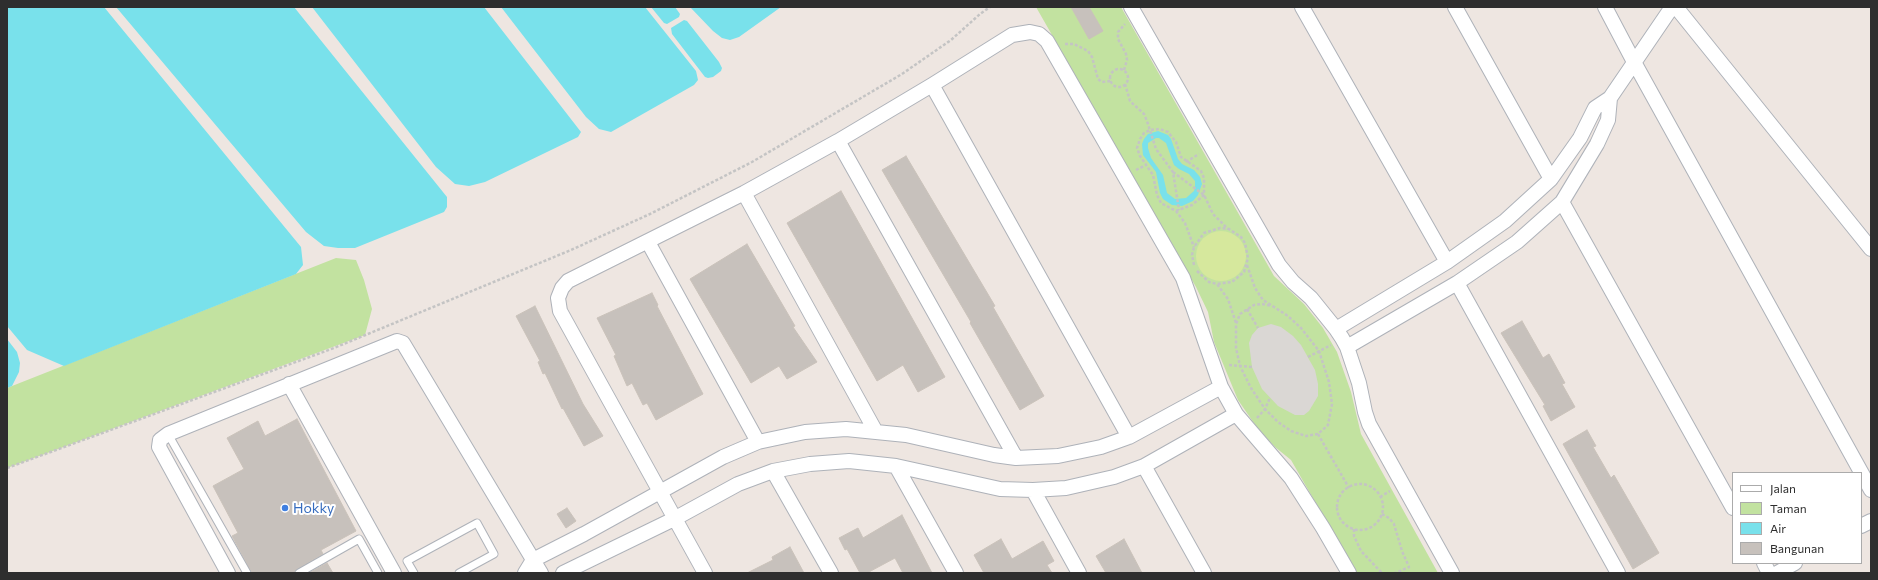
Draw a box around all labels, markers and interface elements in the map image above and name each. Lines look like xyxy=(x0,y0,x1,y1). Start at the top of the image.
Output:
legend xyxy=(1732,472,1862,564)
text: Jalan xyxy=(1770,481,1796,495)
place label: Hokky xyxy=(293,500,334,516)
text: Taman xyxy=(1770,501,1807,515)
marker: Hokky xyxy=(280,503,290,513)
text: Air xyxy=(1770,521,1786,535)
text: Bangunan xyxy=(1770,541,1824,555)

